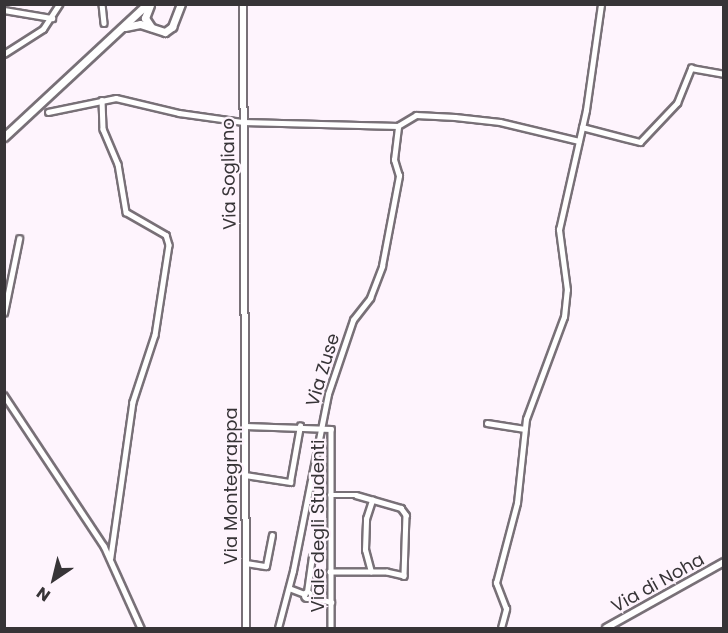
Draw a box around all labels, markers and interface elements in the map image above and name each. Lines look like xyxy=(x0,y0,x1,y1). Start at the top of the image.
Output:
street label: Via Sogliano xyxy=(217,118,241,230)
street label: Via Zuse xyxy=(302,331,344,409)
street label: Via Montegrappa xyxy=(220,407,242,565)
street label: Viale degli Studenti xyxy=(307,440,329,612)
north arrow xyxy=(24,549,84,609)
street label: Via di Noha xyxy=(608,549,708,617)
text: N xyxy=(32,581,55,607)

